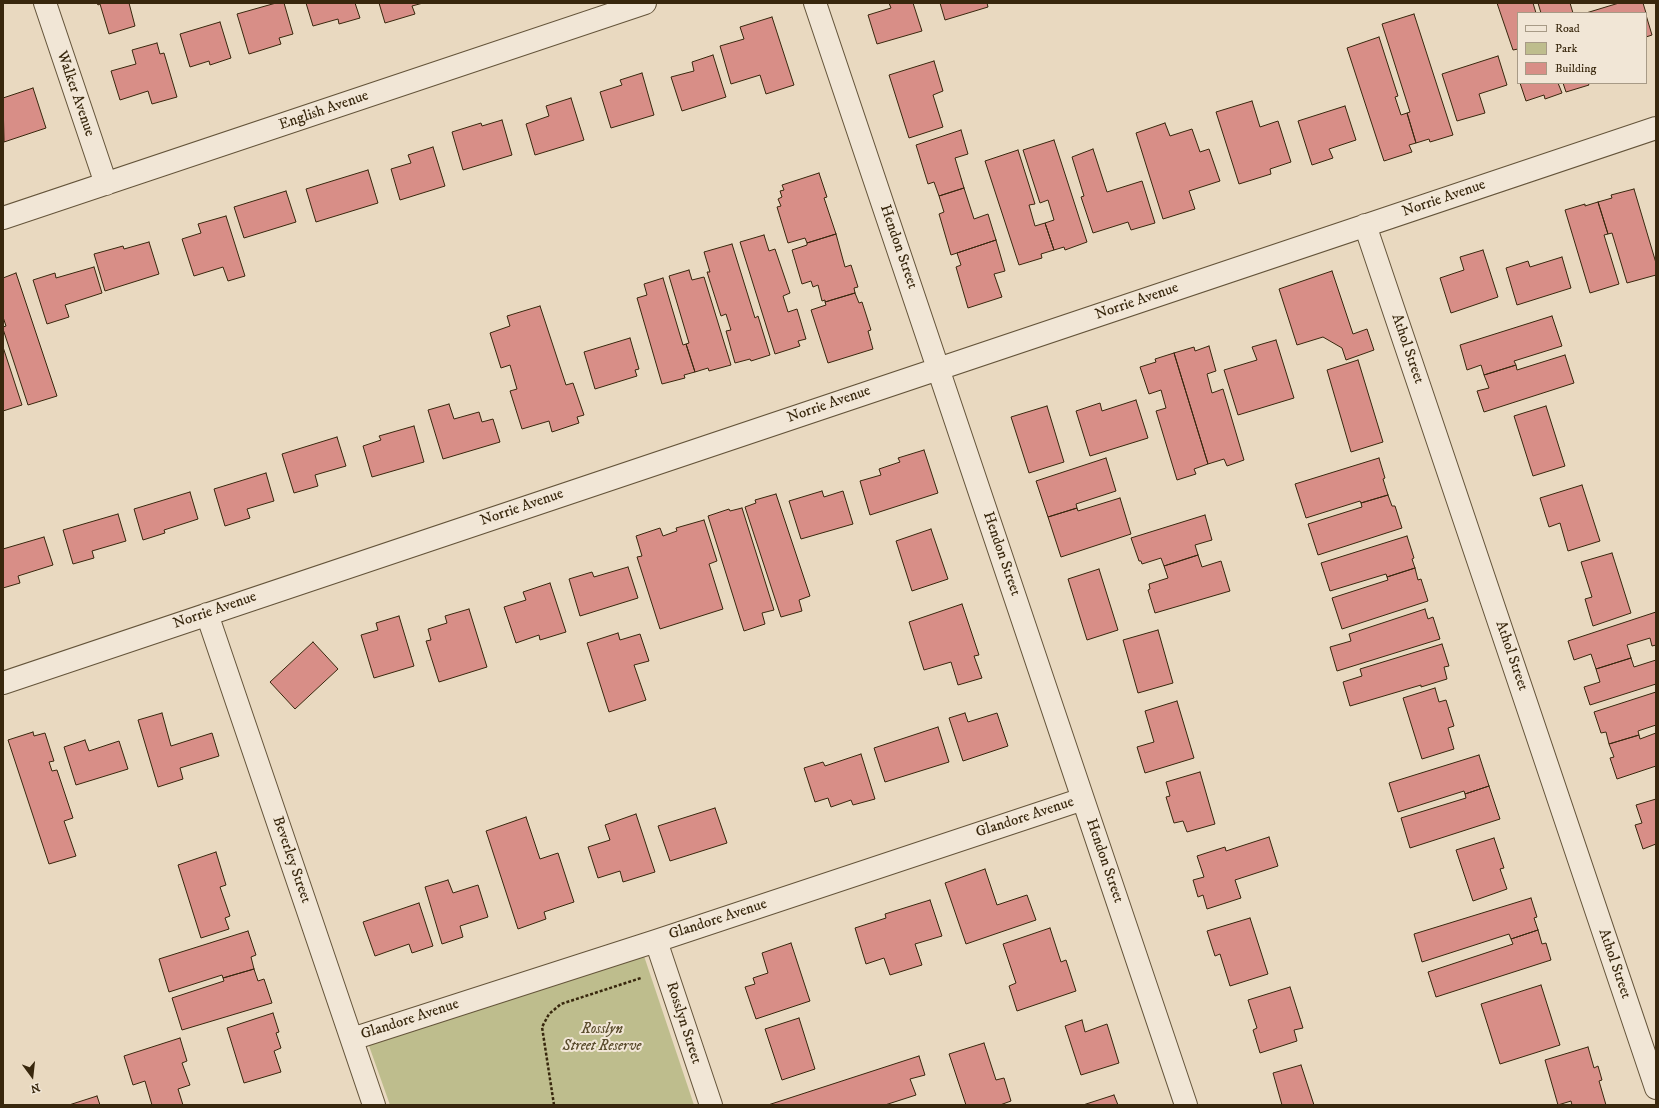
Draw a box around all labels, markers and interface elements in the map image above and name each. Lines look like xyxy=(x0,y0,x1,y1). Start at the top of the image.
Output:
legend xyxy=(1517,12,1647,84)
text: Road xyxy=(1555,21,1580,36)
text: Park xyxy=(1555,41,1577,56)
street label: Walker Avenue xyxy=(52,49,98,139)
text: Building xyxy=(1555,61,1596,76)
street label: English Avenue xyxy=(277,87,371,135)
street label: Norrie Avenue xyxy=(1400,176,1488,222)
street label: Hendon Street xyxy=(875,203,921,291)
street label: Norrie Avenue xyxy=(1093,279,1181,325)
street label: Athol Street xyxy=(1387,312,1427,386)
street label: Norrie Avenue xyxy=(785,382,873,428)
street label: Norrie Avenue xyxy=(478,485,566,531)
street label: Hendon Street xyxy=(978,510,1024,598)
street label: Norrie Avenue xyxy=(171,588,259,634)
street label: Athol Street xyxy=(1491,619,1531,693)
street label: Glandore Avenue xyxy=(974,794,1076,842)
street label: Beverley Street xyxy=(268,814,314,906)
street label: Hendon Street xyxy=(1081,817,1127,905)
street label: Glandore Avenue xyxy=(667,896,769,944)
street label: Athol Street xyxy=(1594,927,1634,1001)
street label: Rosslyn Street xyxy=(661,980,705,1066)
street label: Glandore Avenue xyxy=(359,996,461,1044)
park label: Rosslyn Street Reserve xyxy=(563,1021,641,1056)
north arrow xyxy=(12,1056,52,1096)
text: N xyxy=(29,1080,41,1096)

